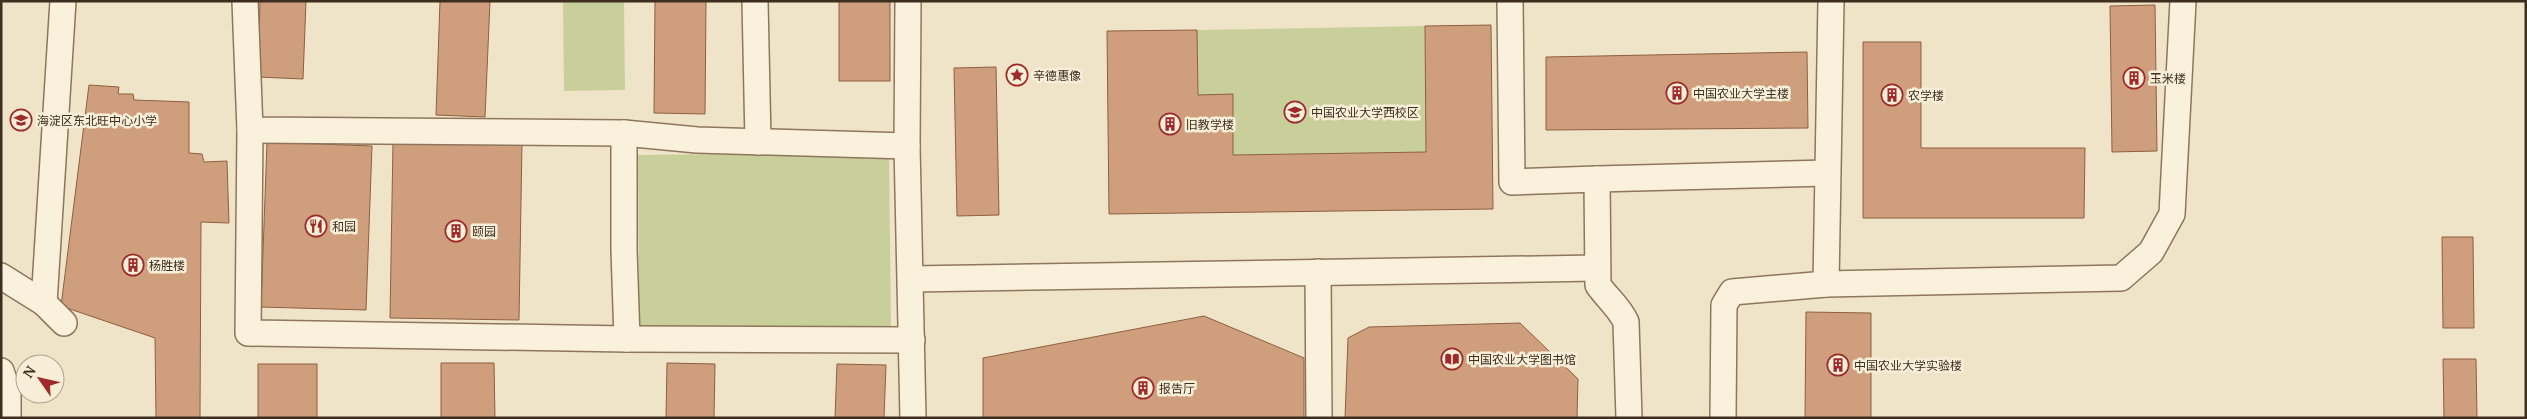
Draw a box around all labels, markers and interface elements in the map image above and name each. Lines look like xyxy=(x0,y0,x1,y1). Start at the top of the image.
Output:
place icon: 辛德惠像 xyxy=(1005,63,1029,87)
building icon: 玉米楼 xyxy=(2122,66,2146,90)
place label: 辛德惠像 xyxy=(1033,68,1081,83)
place label: 玉米楼 xyxy=(2150,71,2186,86)
building icon: 中国农业大学主楼 xyxy=(1665,81,1689,105)
building icon: 农学楼 xyxy=(1880,83,1904,107)
place label: 中国农业大学主楼 xyxy=(1693,86,1789,101)
place label: 农学楼 xyxy=(1908,88,1944,103)
school or university icon: 中国农业大学西校区 xyxy=(1283,100,1307,124)
place label: 中国农业大学西校区 xyxy=(1311,105,1419,120)
school or university icon: 海淀区东北旺中心小学 xyxy=(9,108,33,132)
building icon: 旧教学楼 xyxy=(1158,112,1182,136)
place label: 海淀区东北旺中心小学 xyxy=(37,113,157,128)
place label: 旧教学楼 xyxy=(1186,117,1234,132)
restaurant icon: 和园 xyxy=(304,214,328,238)
place label: 和园 xyxy=(332,219,356,234)
building icon: 颐园 xyxy=(444,219,468,243)
place label: 颐园 xyxy=(472,224,496,239)
building icon: 杨胜楼 xyxy=(121,253,145,277)
place label: 杨胜楼 xyxy=(149,258,185,273)
library icon: 中国农业大学图书馆 xyxy=(1440,347,1464,371)
place label: 中国农业大学图书馆 xyxy=(1468,352,1576,367)
building icon: 中国农业大学实验楼 xyxy=(1826,353,1850,377)
north arrow xyxy=(15,354,65,404)
place label: 中国农业大学实验楼 xyxy=(1854,358,1962,373)
text: N xyxy=(18,361,40,381)
building icon: 报告厅 xyxy=(1131,376,1155,400)
place label: 报告厅 xyxy=(1159,381,1195,396)

